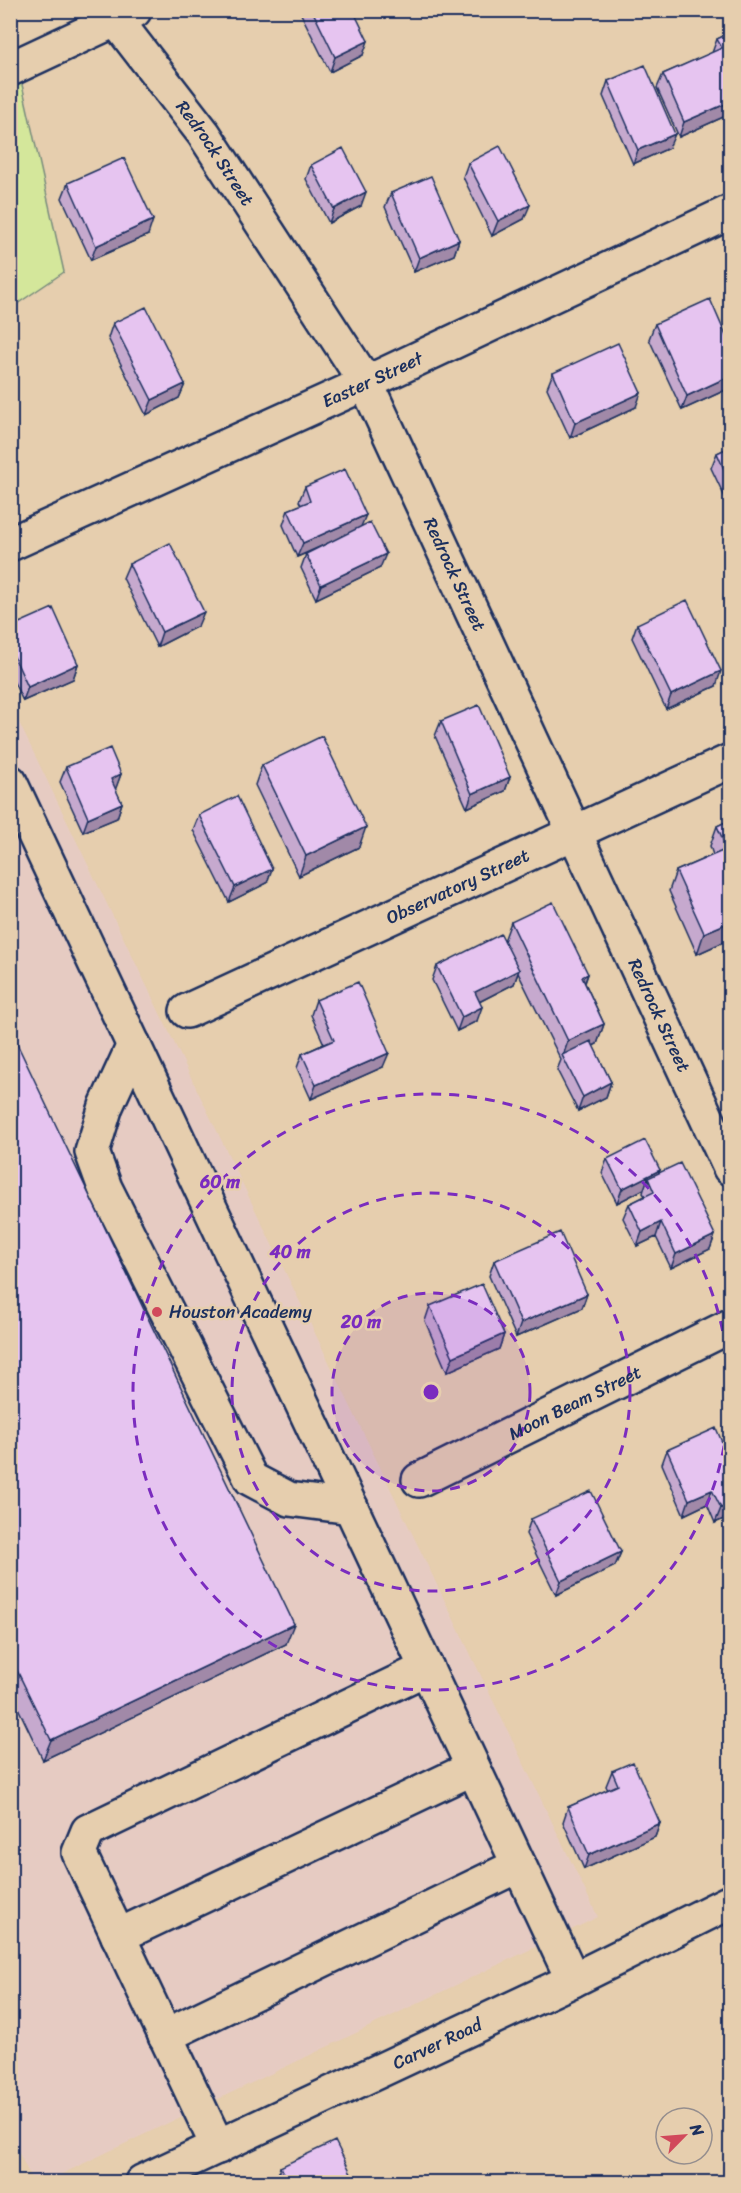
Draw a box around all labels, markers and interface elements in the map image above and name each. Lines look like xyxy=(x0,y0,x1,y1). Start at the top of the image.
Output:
street label: Redrock Street xyxy=(167,93,263,213)
street label: Easter Street xyxy=(317,342,429,417)
street label: Redrock Street xyxy=(414,512,495,637)
street label: Observatory Street xyxy=(381,839,535,933)
street label: Redrock Street xyxy=(619,953,700,1078)
text: 60 m xyxy=(199,1166,240,1198)
text: 40 m xyxy=(268,1236,311,1268)
place label: Houston Academy xyxy=(169,1296,312,1328)
marker: Houston Academy xyxy=(150,1305,164,1319)
text: 20 m xyxy=(340,1306,381,1338)
street label: Moon Beam Street xyxy=(503,1356,647,1449)
centre of rings xyxy=(421,1382,441,1402)
street label: Carver Road xyxy=(387,2008,489,2078)
north arrow xyxy=(654,2106,714,2166)
text: N xyxy=(681,2118,713,2142)

